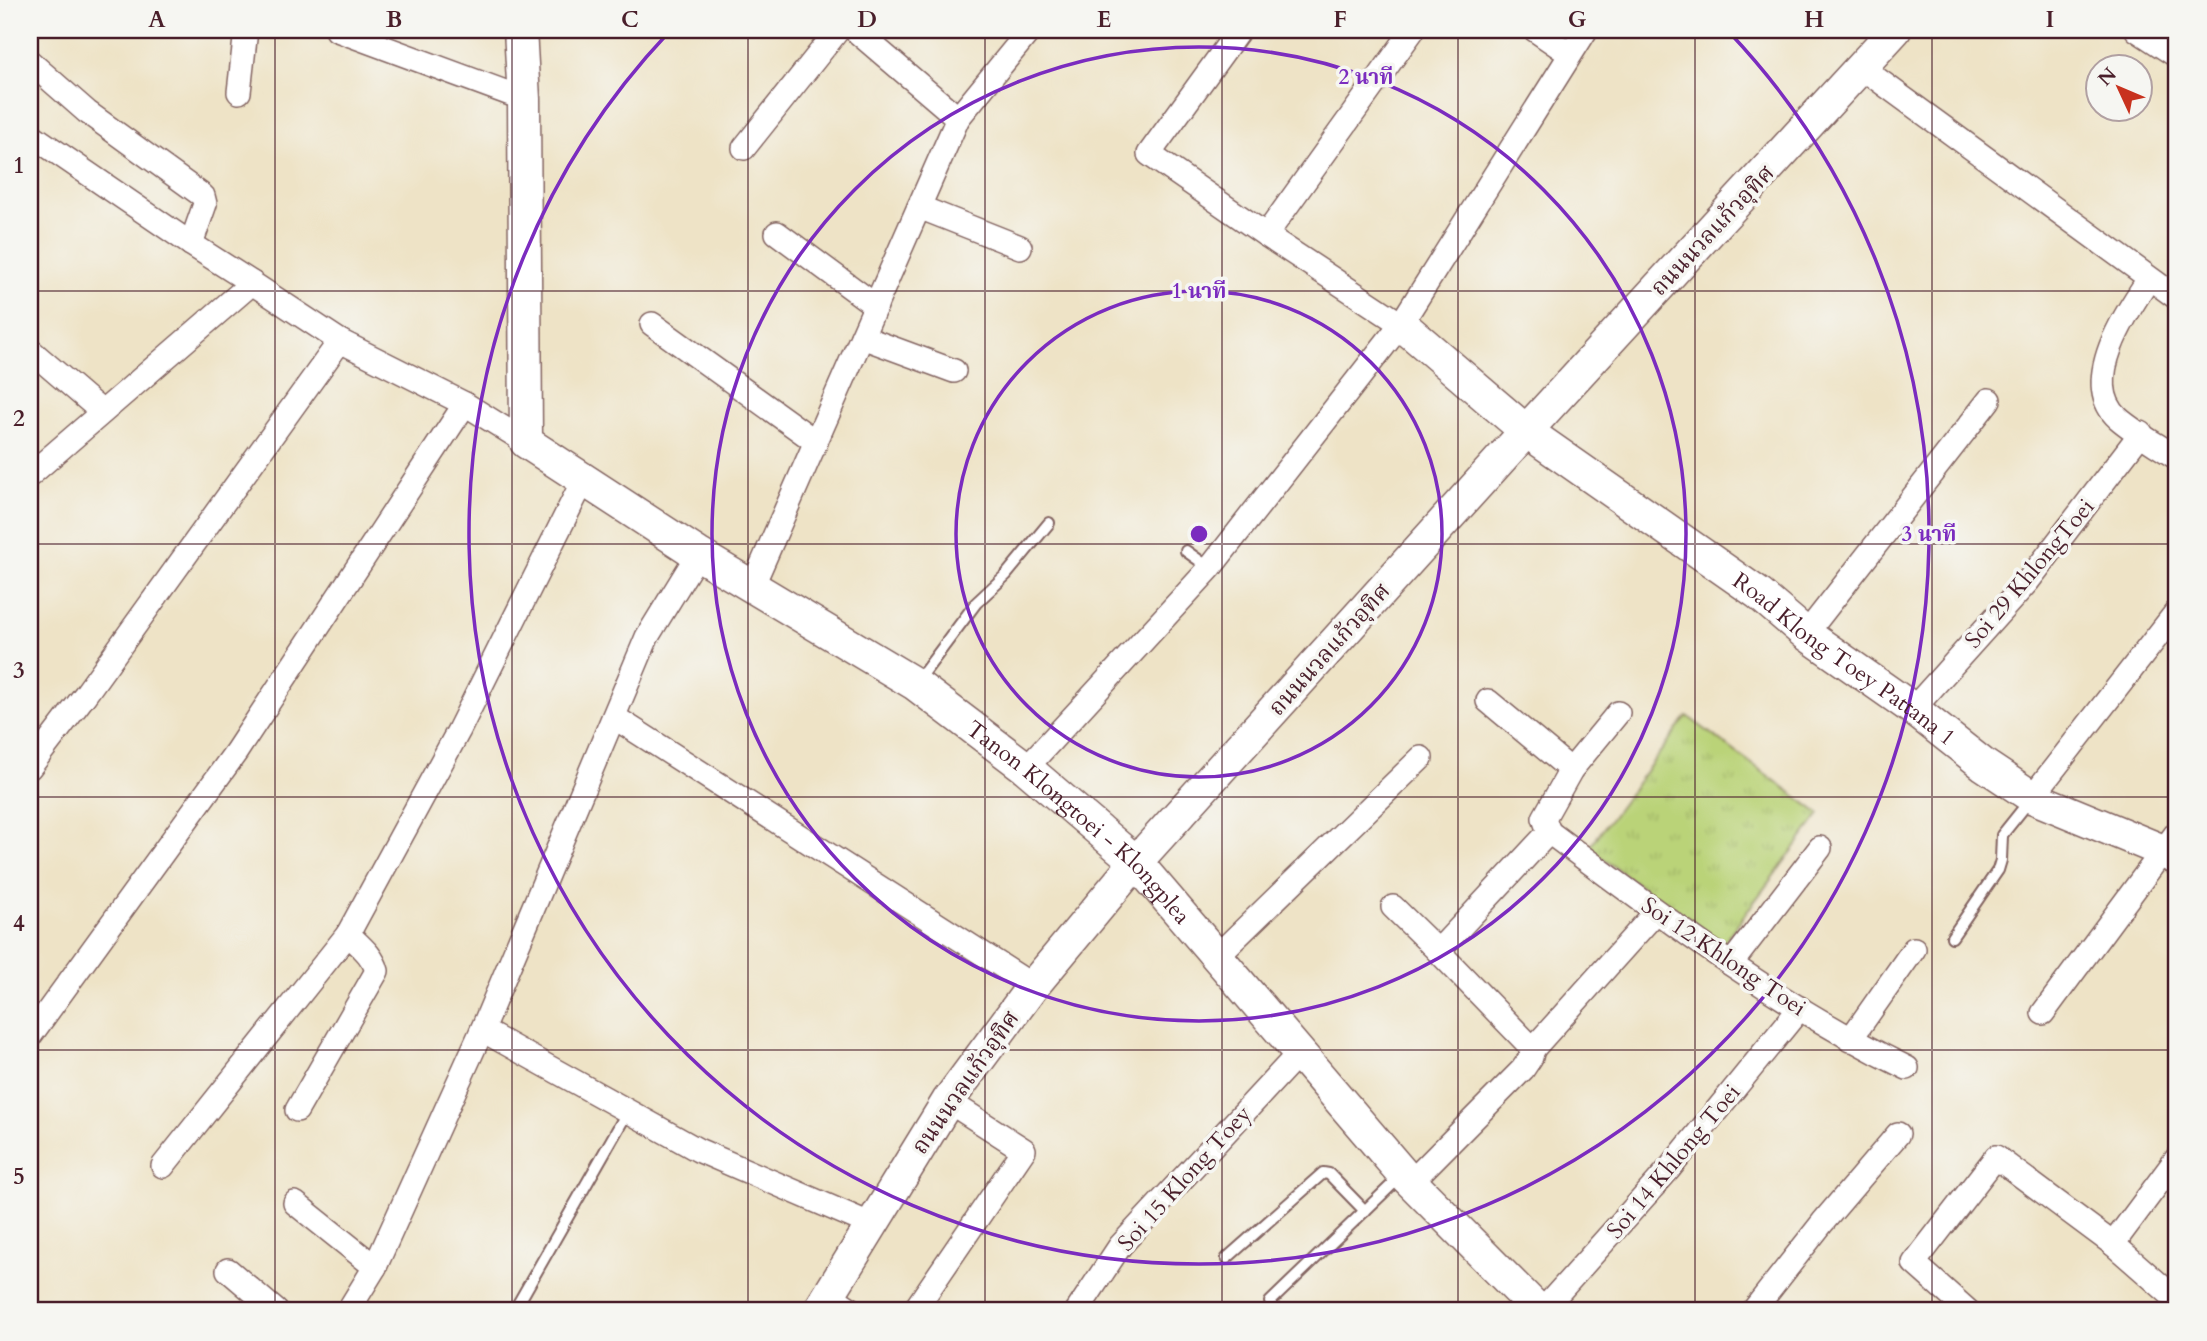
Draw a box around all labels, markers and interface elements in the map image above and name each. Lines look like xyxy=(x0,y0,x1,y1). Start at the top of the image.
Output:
text: A xyxy=(148,4,166,35)
text: B xyxy=(386,4,402,35)
text: C xyxy=(621,4,639,35)
text: D xyxy=(857,4,877,35)
text: E xyxy=(1097,4,1111,35)
text: F xyxy=(1333,4,1347,35)
text: G xyxy=(1568,4,1587,35)
text: H xyxy=(1804,4,1824,35)
text: I xyxy=(2046,4,2054,35)
north arrow xyxy=(2084,52,2154,122)
text: N xyxy=(2092,62,2123,92)
text: 2 นาที xyxy=(1339,63,1393,92)
text: 1 xyxy=(13,150,25,181)
street label: ถนนนวลแก้วอุทิศ xyxy=(1644,158,1781,303)
text: 1 นาที xyxy=(1172,277,1226,306)
text: 2 xyxy=(13,403,25,434)
street label: Soi 29 KhlongToei xyxy=(1958,492,2101,655)
text: 3 นาที xyxy=(1902,520,1956,549)
centre of rings xyxy=(1187,522,1211,546)
street label: Road Klong Toey Pattana 1 xyxy=(1726,565,1962,753)
street label: ถนนนวลแก้วอุทิศ xyxy=(1261,576,1397,722)
text: 3 xyxy=(13,655,25,686)
street label: Tanon Klongtoei - Klongplea xyxy=(960,713,1197,931)
street label: Soi 12 Khlong Toei xyxy=(1635,890,1812,1023)
text: 4 xyxy=(13,908,25,939)
street label: ถนนนวลแก้วอุทิศ xyxy=(904,1004,1026,1160)
street label: Soi 14 Khlong Toei xyxy=(1600,1078,1747,1245)
street label: Soi 15 Klong Toey xyxy=(1111,1099,1258,1258)
text: 5 xyxy=(13,1161,25,1192)

